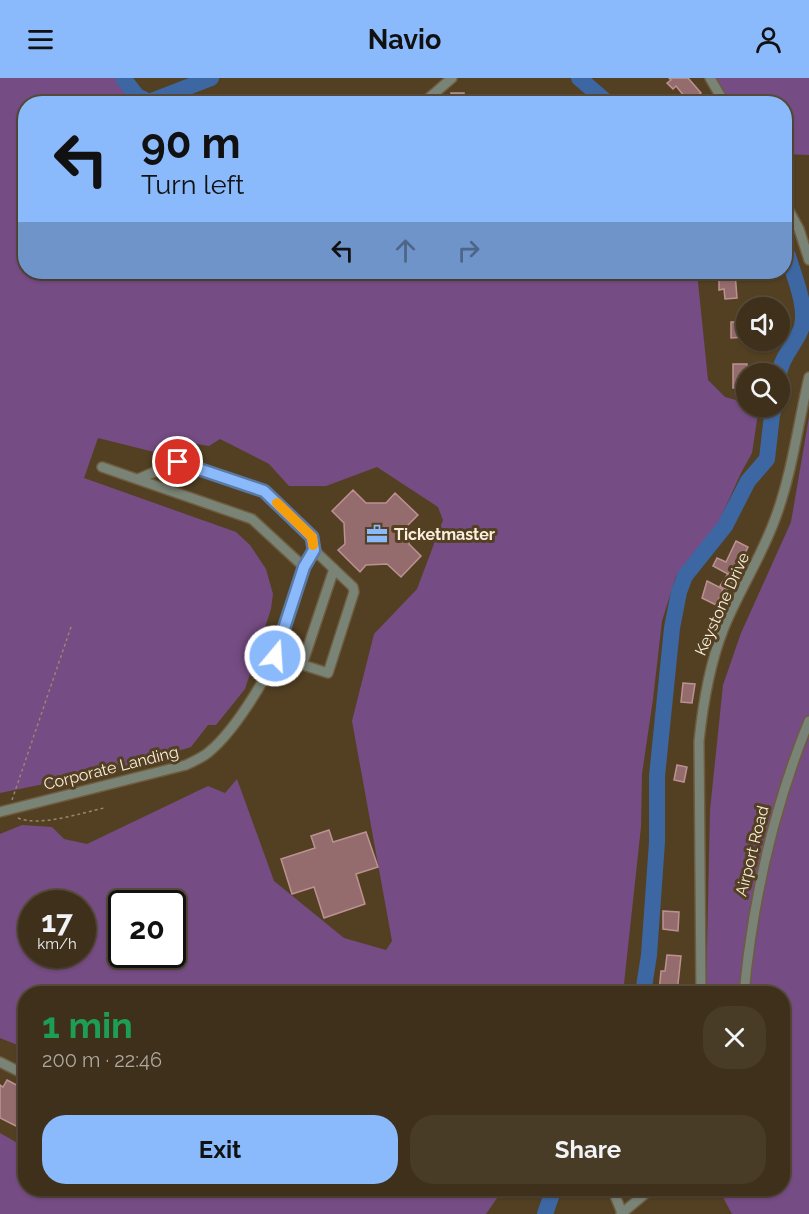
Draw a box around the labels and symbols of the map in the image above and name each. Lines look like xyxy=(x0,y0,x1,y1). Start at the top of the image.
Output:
pin xyxy=(152,436,203,487)
office icon: Ticketmaster xyxy=(365,522,389,546)
place label: Ticketmaster xyxy=(394,525,495,544)
street label: Keystone Drive xyxy=(691,549,753,659)
position arrow xyxy=(243,624,307,688)
street label: Corporate Landing xyxy=(42,742,180,794)
street label: Airport Road xyxy=(732,804,772,898)
speed limit sign: 20 xyxy=(108,890,186,968)

